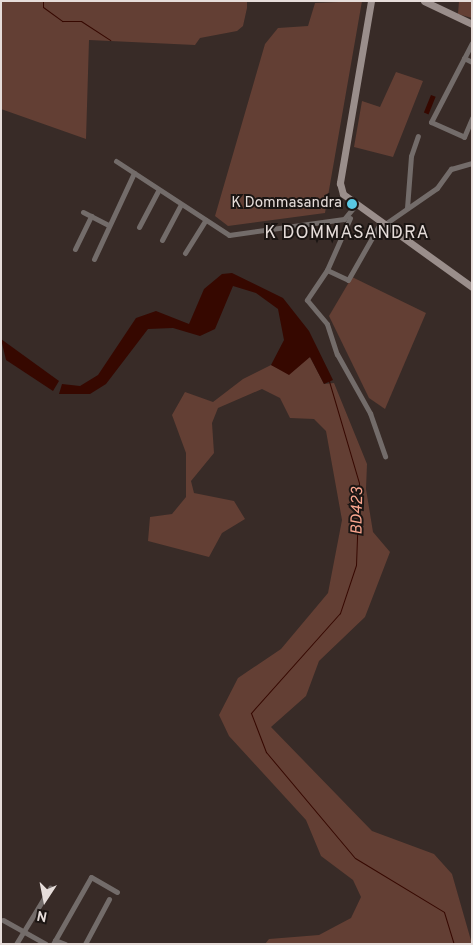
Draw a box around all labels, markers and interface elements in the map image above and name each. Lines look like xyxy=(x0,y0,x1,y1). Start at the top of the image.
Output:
place label: K Dommasandra xyxy=(231,195,342,213)
marker: K Dommasandra xyxy=(346,198,358,210)
district label: K DOMMASANDRA xyxy=(263,223,431,245)
water label: BD423 xyxy=(348,487,368,535)
north arrow xyxy=(20,875,70,925)
text: N xyxy=(35,906,49,925)

